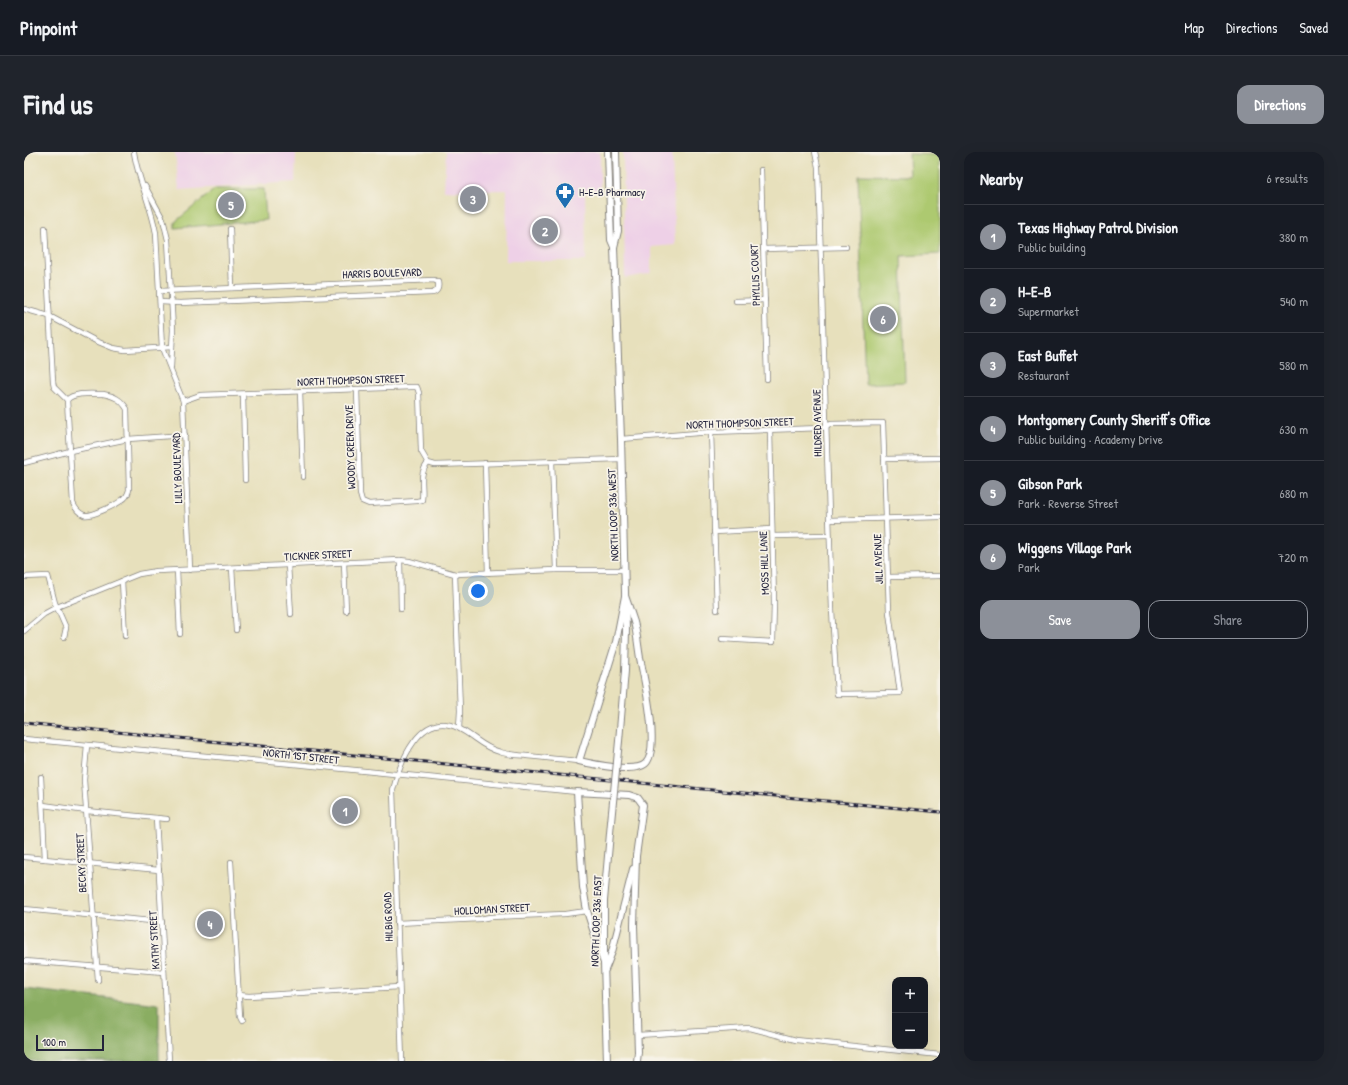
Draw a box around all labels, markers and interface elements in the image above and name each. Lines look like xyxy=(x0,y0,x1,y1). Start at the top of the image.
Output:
text: Pinpoint xyxy=(20,15,77,41)
text: Map xyxy=(1184,18,1204,37)
text: Directions xyxy=(1226,18,1277,37)
text: Saved xyxy=(1299,18,1328,37)
text: Find us xyxy=(24,85,93,123)
button: Directions xyxy=(1237,85,1324,124)
text: Nearby xyxy=(980,167,1023,190)
text: 6 results xyxy=(1267,169,1308,187)
pharmacy icon: H-E-B Pharmacy xyxy=(554,181,576,209)
pin: 3 xyxy=(460,184,486,214)
place label: H-E-B Pharmacy xyxy=(579,185,646,199)
pin: 5 xyxy=(218,190,244,220)
pin: 2 xyxy=(532,216,558,246)
text: Texas Highway Patrol Division xyxy=(1018,217,1178,238)
text: 1 xyxy=(991,228,995,246)
text: 380 m xyxy=(1279,228,1308,246)
text: Public building xyxy=(1018,238,1086,256)
street label: PHYLLIS COURT xyxy=(747,243,763,306)
street label: HARRIS BOULEVARD xyxy=(342,265,423,281)
text: H-E-B xyxy=(1018,281,1051,302)
text: 2 xyxy=(990,292,996,310)
text: 540 m xyxy=(1280,292,1308,310)
text: Supermarket xyxy=(1018,302,1079,320)
pin: 6 xyxy=(870,304,896,334)
text: East Buffet xyxy=(1018,345,1078,366)
text: 3 xyxy=(990,356,996,374)
text: 580 m xyxy=(1279,356,1308,374)
text: Restaurant xyxy=(1018,366,1069,384)
street label: NORTH THOMPSON STREET xyxy=(297,371,406,389)
street label: HILDRED AVENUE xyxy=(809,389,825,457)
street label: WOODY CREEK DRIVE xyxy=(342,404,358,489)
text: Montgomery County Sheriff's Office xyxy=(1018,409,1211,430)
street label: NORTH THOMPSON STREET xyxy=(686,414,795,432)
text: 4 xyxy=(991,420,995,438)
text: 630 m xyxy=(1279,420,1308,438)
text: Public building · Academy Drive xyxy=(1018,430,1163,448)
street label: LILLY BOULEVARD xyxy=(169,432,185,504)
street label: NORTH LOOP 336 WEST xyxy=(604,468,622,561)
text: Gibson Park xyxy=(1018,473,1082,494)
text: 5 xyxy=(990,484,996,502)
text: 680 m xyxy=(1280,484,1308,502)
text: Park · Reverse Street xyxy=(1018,494,1118,512)
street label: MOSS HILL LANE xyxy=(756,531,772,595)
street label: JILL AVENUE xyxy=(870,533,886,585)
text: Wiggens Village Park xyxy=(1018,537,1131,558)
street label: TICKNER STREET xyxy=(284,546,353,564)
text: 6 xyxy=(990,548,996,566)
text: 720 m xyxy=(1278,548,1308,566)
text: Park xyxy=(1018,558,1040,576)
your location xyxy=(468,581,488,601)
button: Save xyxy=(980,600,1140,639)
button: Share xyxy=(1148,600,1308,639)
street label: NORTH 1ST STREET xyxy=(262,745,341,767)
pin: 1 xyxy=(332,796,358,826)
street label: BECKY STREET xyxy=(72,832,90,893)
street label: NORTH LOOP 336 EAST xyxy=(587,874,605,967)
street label: HILBIG ROAD xyxy=(380,891,396,942)
street label: HOLLOMAN STREET xyxy=(454,900,531,918)
street label: KATHY STREET xyxy=(145,909,163,970)
pin: 4 xyxy=(197,909,223,939)
map controls xyxy=(892,977,928,1049)
button: + xyxy=(892,977,928,1013)
button: − xyxy=(892,1013,928,1049)
scale bar xyxy=(36,1033,104,1052)
text: 100 m xyxy=(42,1035,66,1049)

